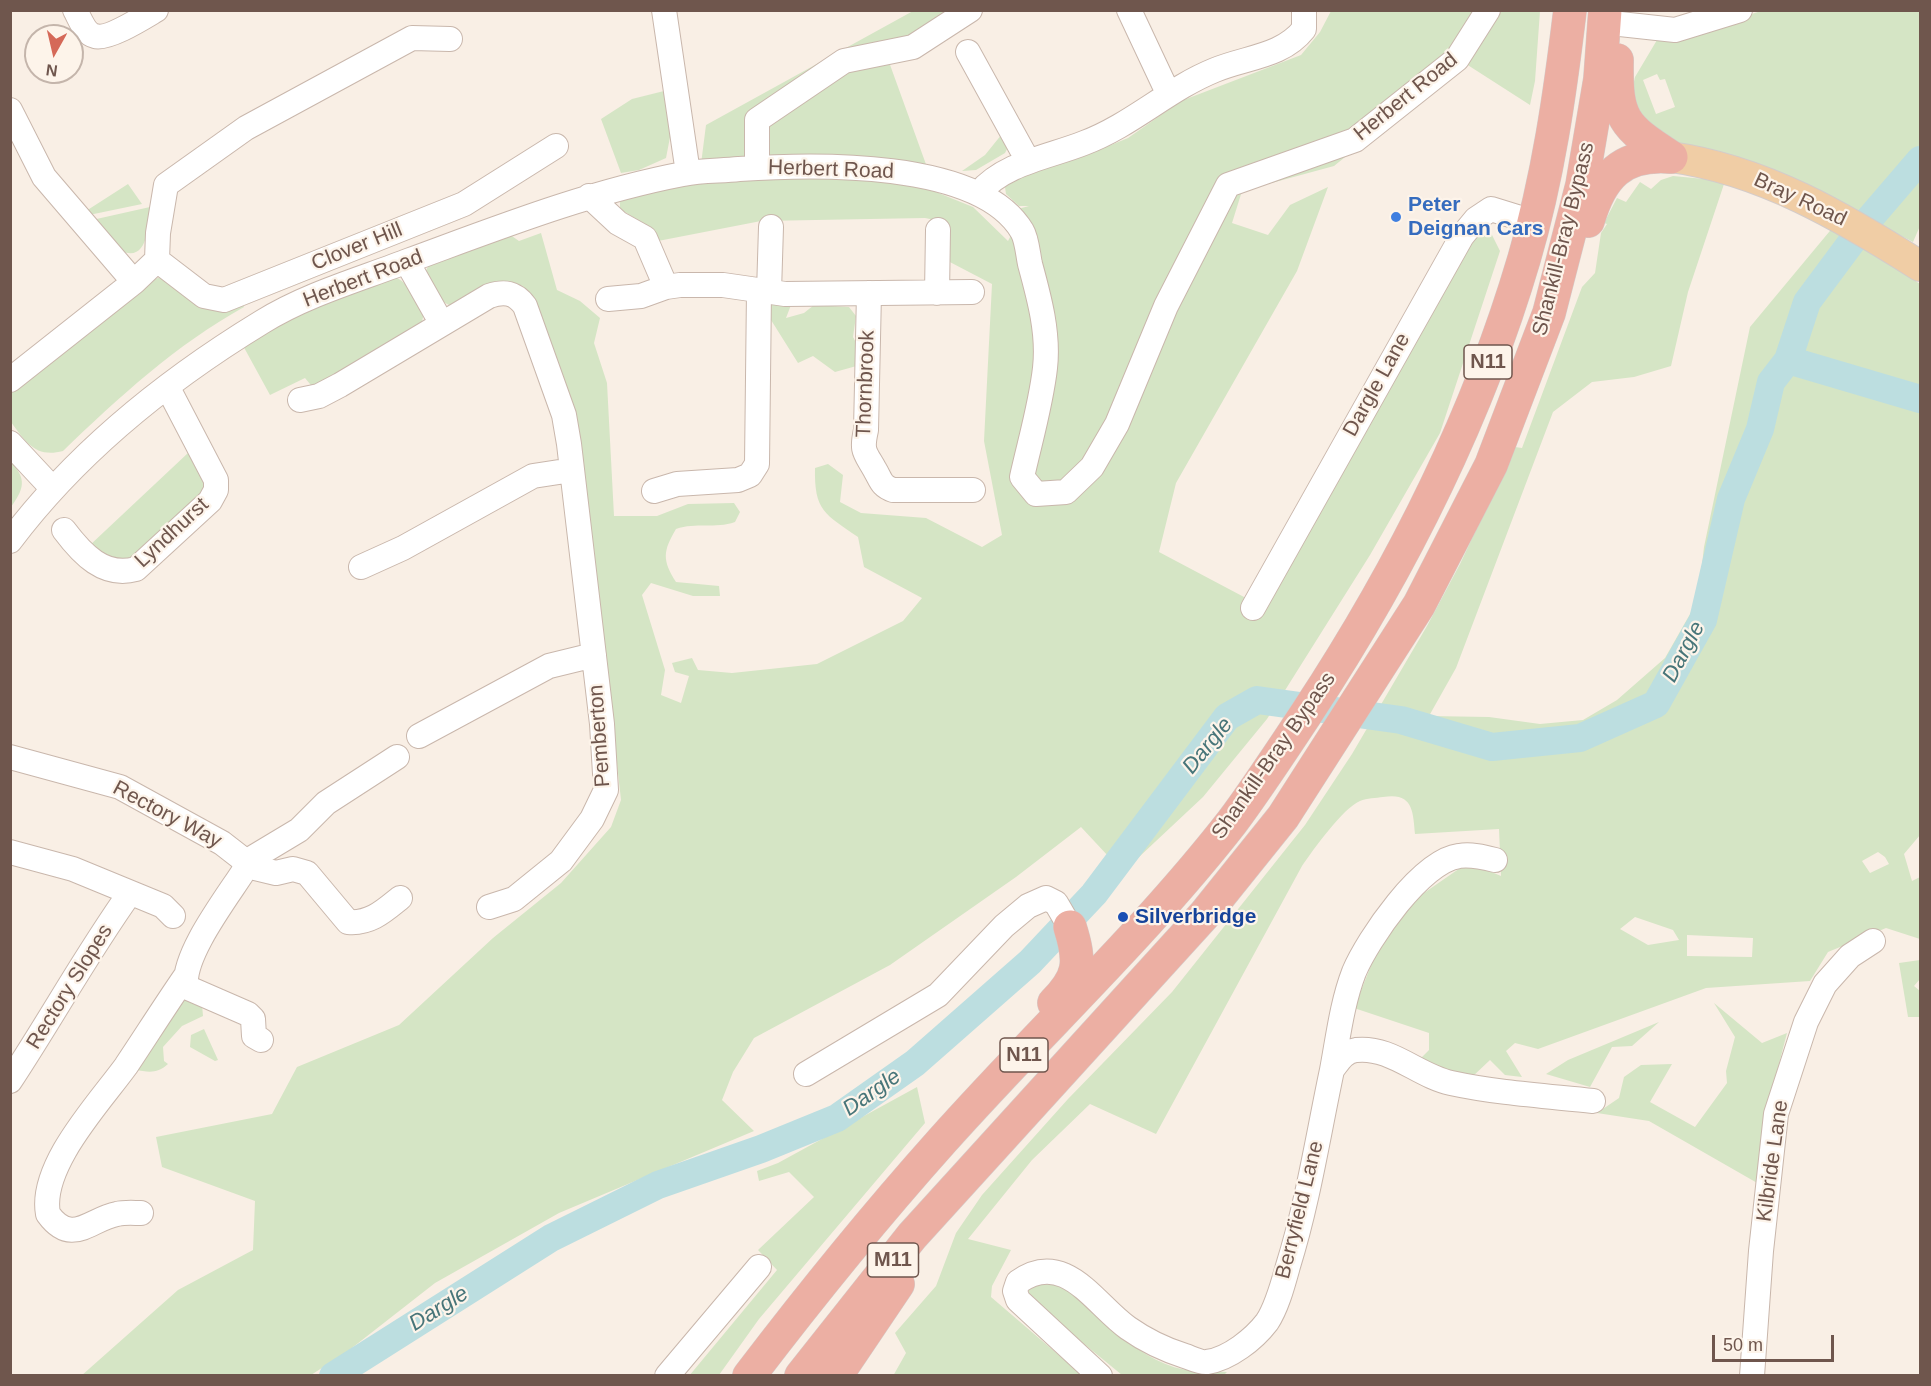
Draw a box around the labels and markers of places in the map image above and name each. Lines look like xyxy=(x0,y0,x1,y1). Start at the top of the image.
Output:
place label: Peter Deignan Cars xyxy=(1408,192,1543,242)
marker: Peter Deignan Cars xyxy=(1389,210,1403,224)
place label: Silverbridge xyxy=(1135,904,1256,930)
marker: Silverbridge xyxy=(1116,910,1130,924)

